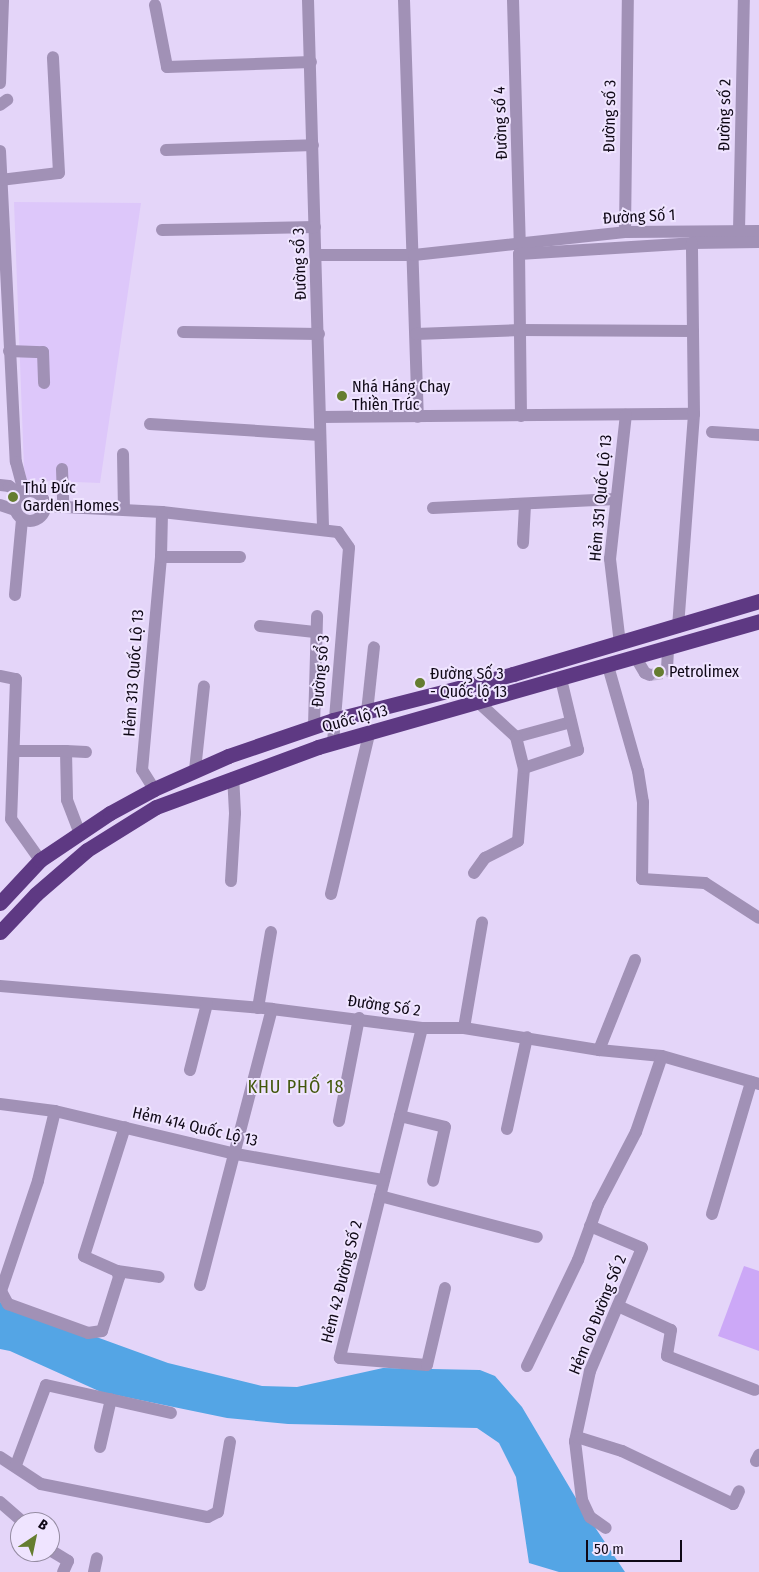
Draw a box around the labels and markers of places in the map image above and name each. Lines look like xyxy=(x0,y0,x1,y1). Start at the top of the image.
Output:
place label: Nhá Háng Chay Thiền Trúc xyxy=(352,377,450,415)
marker: Nhá Háng Chay Thiền Trúc xyxy=(336,390,348,402)
place label: Thủ Đức Garden Homes xyxy=(23,478,119,516)
marker: Thủ Đức Garden Homes xyxy=(7,491,19,503)
place label: Petrolimex xyxy=(669,662,739,682)
place label: Đường Số 3 - Quốc lộ 13 xyxy=(430,664,507,702)
marker: Petrolimex xyxy=(653,666,665,678)
marker: Đường Số 3 - Quốc lộ 13 xyxy=(414,677,426,689)

